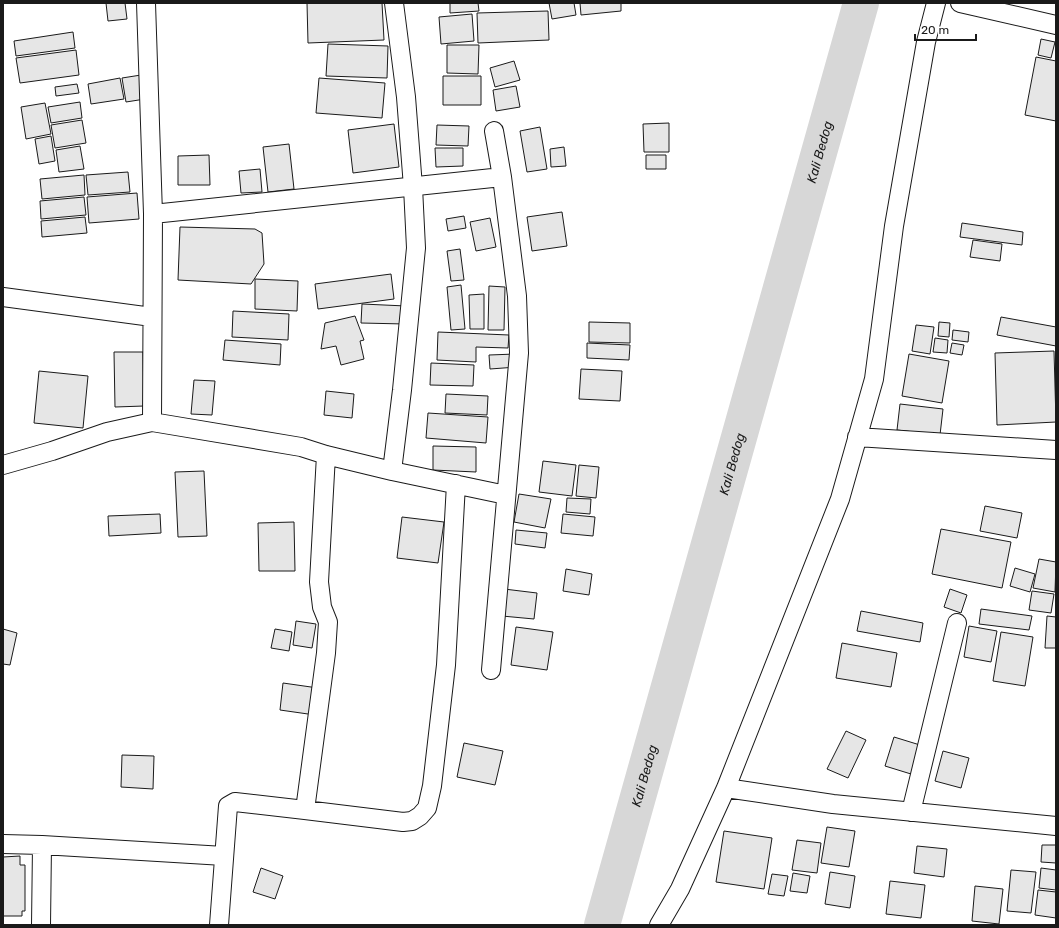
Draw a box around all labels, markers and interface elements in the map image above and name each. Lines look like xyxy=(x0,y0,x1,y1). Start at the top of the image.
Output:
scale bar xyxy=(915,16,976,42)
text: 20 m xyxy=(921,23,949,37)
water label: Kali Bedog xyxy=(803,119,836,185)
water label: Kali Bedog xyxy=(716,431,748,497)
water label: Kali Bedog xyxy=(628,743,661,809)

